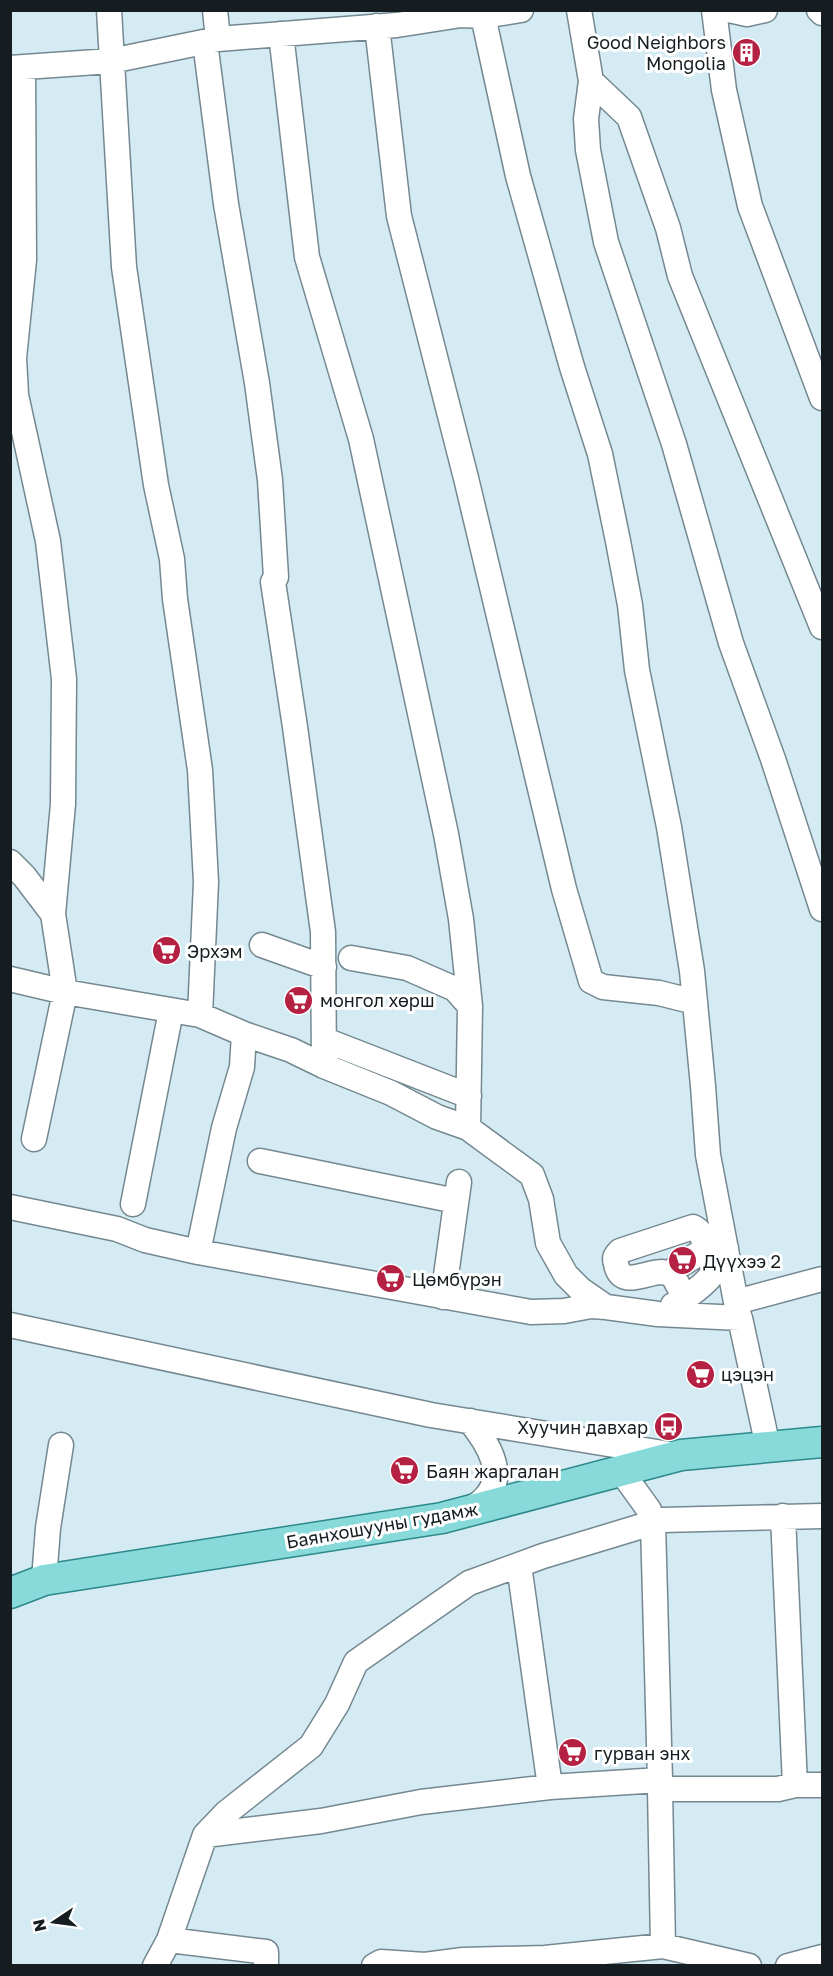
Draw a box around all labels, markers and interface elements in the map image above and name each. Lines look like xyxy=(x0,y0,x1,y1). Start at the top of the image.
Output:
place label: Good Neighbors Mongolia xyxy=(587,31,726,74)
building icon: Good Neighbors Mongolia xyxy=(731,36,763,68)
supermarket icon: Эрхэм xyxy=(150,935,182,967)
place label: Эрхэм xyxy=(187,940,242,962)
supermarket icon: монгол хөрш xyxy=(283,984,315,1016)
place label: монгол хөрш xyxy=(320,989,434,1011)
supermarket icon: Дүүхээ 2 xyxy=(666,1245,698,1277)
place label: Дүүхээ 2 xyxy=(703,1250,781,1272)
supermarket icon: Цөмбүрэн xyxy=(375,1263,407,1295)
place label: Цөмбүрэн xyxy=(412,1268,502,1290)
supermarket icon: цэцэн xyxy=(684,1358,716,1390)
place label: цэцэн xyxy=(721,1363,774,1385)
bus stop icon: Хуучин давхар xyxy=(653,1411,685,1443)
place label: Хуучин давхар xyxy=(517,1416,648,1438)
supermarket icon: Баян жаргалан xyxy=(389,1455,421,1487)
place label: Баян жаргалан xyxy=(426,1460,559,1482)
street label: Баянхошууны гудамж xyxy=(284,1497,480,1553)
supermarket icon: гурван энх xyxy=(557,1737,589,1769)
place label: гурван энх xyxy=(594,1742,690,1764)
north arrow xyxy=(24,1892,84,1952)
text: N xyxy=(28,1917,50,1934)

